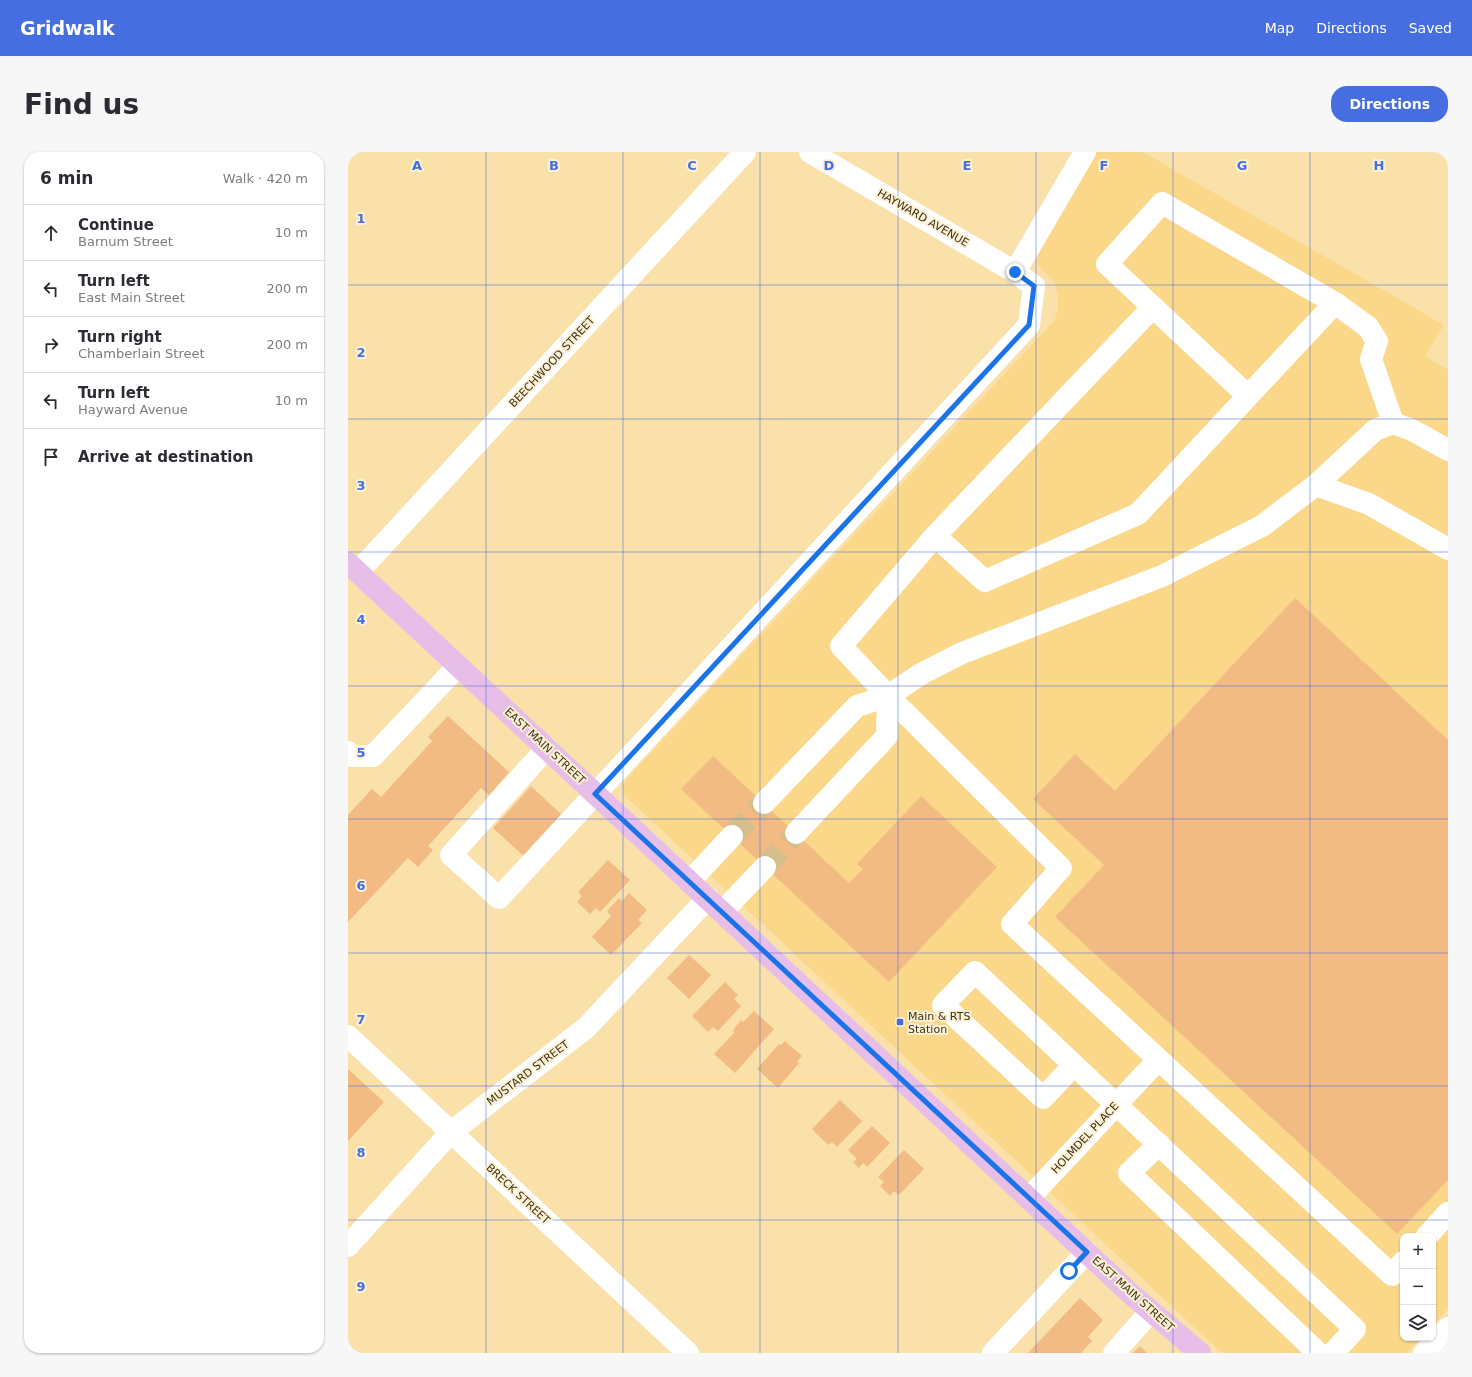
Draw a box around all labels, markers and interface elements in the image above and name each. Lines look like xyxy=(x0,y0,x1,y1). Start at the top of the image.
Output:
text: Gridwalk xyxy=(20,17,115,39)
text: Map xyxy=(1265,20,1294,36)
text: Directions xyxy=(1316,20,1387,36)
text: Saved xyxy=(1409,20,1452,36)
button: Directions xyxy=(1331,86,1448,122)
text: Find us xyxy=(24,88,139,121)
text: A xyxy=(412,158,422,173)
text: B xyxy=(549,158,559,173)
text: C xyxy=(687,158,697,173)
text: D xyxy=(824,158,835,173)
text: E xyxy=(963,158,971,173)
text: F xyxy=(1100,158,1108,173)
text: G xyxy=(1237,158,1247,173)
text: H xyxy=(1374,158,1384,173)
text: 6 min xyxy=(40,168,93,188)
text: Walk · 420 m xyxy=(223,171,308,186)
street label: HAYWARD AVENUE xyxy=(875,186,971,250)
text: 1 xyxy=(356,211,366,226)
text: Continue xyxy=(78,216,154,234)
icon: ahead xyxy=(40,222,62,244)
text: 10 m xyxy=(275,225,308,240)
text: Barnum Street xyxy=(78,234,173,249)
route end xyxy=(1006,263,1024,281)
text: Turn left xyxy=(78,272,150,290)
icon: left xyxy=(40,278,62,300)
text: 200 m xyxy=(266,281,308,296)
text: East Main Street xyxy=(78,290,185,305)
street label: BEECHWOOD STREET xyxy=(506,314,598,410)
text: Turn right xyxy=(78,328,162,346)
icon: right xyxy=(40,334,62,356)
text: 200 m xyxy=(266,337,308,352)
text: 2 xyxy=(356,345,366,360)
text: Chamberlain Street xyxy=(78,346,205,361)
text: Turn left xyxy=(78,384,150,402)
icon: left xyxy=(40,390,62,412)
text: 10 m xyxy=(275,393,308,408)
text: Hayward Avenue xyxy=(78,402,188,417)
icon: arrive xyxy=(40,446,62,468)
text: Arrive at destination xyxy=(78,448,253,466)
text: 3 xyxy=(356,478,366,493)
text: 4 xyxy=(356,612,366,627)
street label: EAST MAIN STREET xyxy=(502,705,588,787)
text: 5 xyxy=(356,745,366,760)
text: 6 xyxy=(356,878,366,893)
place label: Main & RTS Station xyxy=(908,1010,970,1036)
text: 7 xyxy=(356,1012,366,1027)
marker: Main & RTS Station xyxy=(895,1017,905,1027)
street label: MUSTARD STREET xyxy=(484,1038,572,1108)
street label: HOLMDEL PLACE xyxy=(1049,1100,1121,1176)
text: 8 xyxy=(356,1145,366,1160)
street label: BRECK STREET xyxy=(483,1161,553,1227)
map controls xyxy=(1400,1233,1436,1341)
button: + xyxy=(1400,1233,1436,1269)
street label: EAST MAIN STREET xyxy=(1089,1254,1177,1334)
route start xyxy=(1060,1262,1078,1280)
button: − xyxy=(1400,1269,1436,1305)
text: 9 xyxy=(356,1279,366,1294)
button: layers xyxy=(1400,1305,1436,1341)

